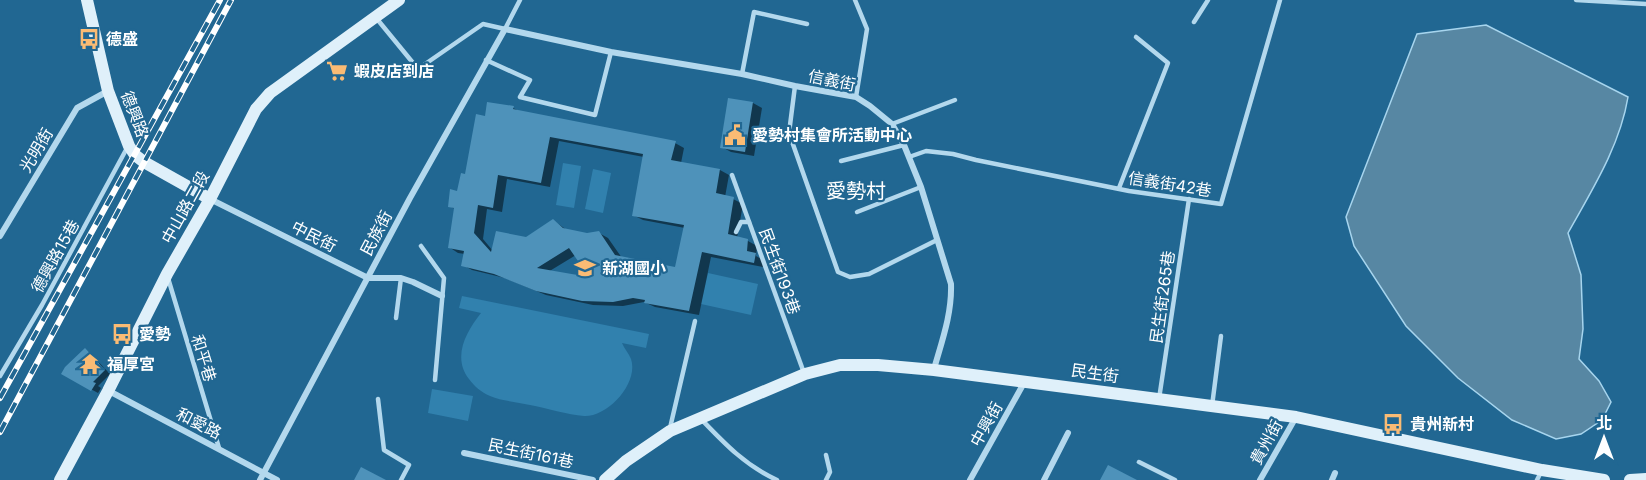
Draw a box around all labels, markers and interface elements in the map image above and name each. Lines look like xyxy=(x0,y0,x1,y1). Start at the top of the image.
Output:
bus stop icon: 德盛 xyxy=(77,27,101,51)
place label: 德盛 xyxy=(106,29,138,49)
supermarket icon: 蝦皮店到店 xyxy=(325,59,349,83)
place label: 蝦皮店到店 xyxy=(354,61,434,81)
street label: 信義街 xyxy=(806,65,858,95)
street label: 德興路 xyxy=(117,88,153,140)
public building icon: 愛勢村集會所活動中心 xyxy=(723,123,747,147)
street label: 光明街 xyxy=(15,124,57,176)
place label: 愛勢村集會所活動中心 xyxy=(752,125,912,145)
street label: 中山路二段 xyxy=(157,167,213,247)
street label: 信義街42巷 xyxy=(1127,168,1213,200)
district label: 愛勢村 xyxy=(826,179,886,203)
street label: 民族街 xyxy=(356,207,396,259)
street label: 德興路15巷 xyxy=(27,216,83,296)
street label: 中民街 xyxy=(288,216,340,256)
street label: 民生街193巷 xyxy=(755,225,805,317)
street label: 民生街265巷 xyxy=(1146,249,1178,345)
school or university icon: 新湖國小 xyxy=(573,256,597,280)
place label: 新湖國小 xyxy=(602,258,666,278)
bus stop icon: 愛勢 xyxy=(110,322,134,346)
place label: 愛勢 xyxy=(139,324,171,344)
street label: 和平巷 xyxy=(187,332,221,384)
temple icon: 福厚宮 xyxy=(78,352,102,376)
place label: 福厚宮 xyxy=(107,354,155,374)
street label: 民生街 xyxy=(1070,360,1120,386)
street label: 中興街 xyxy=(966,398,1006,450)
street label: 和愛路 xyxy=(173,403,225,443)
north arrow xyxy=(1574,408,1634,468)
bus stop icon: 貴州新村 xyxy=(1381,412,1405,436)
text: 北 xyxy=(1596,413,1612,433)
place label: 貴州新村 xyxy=(1410,414,1474,434)
street label: 貴州街 xyxy=(1246,416,1286,468)
street label: 民生街161巷 xyxy=(486,434,576,472)

